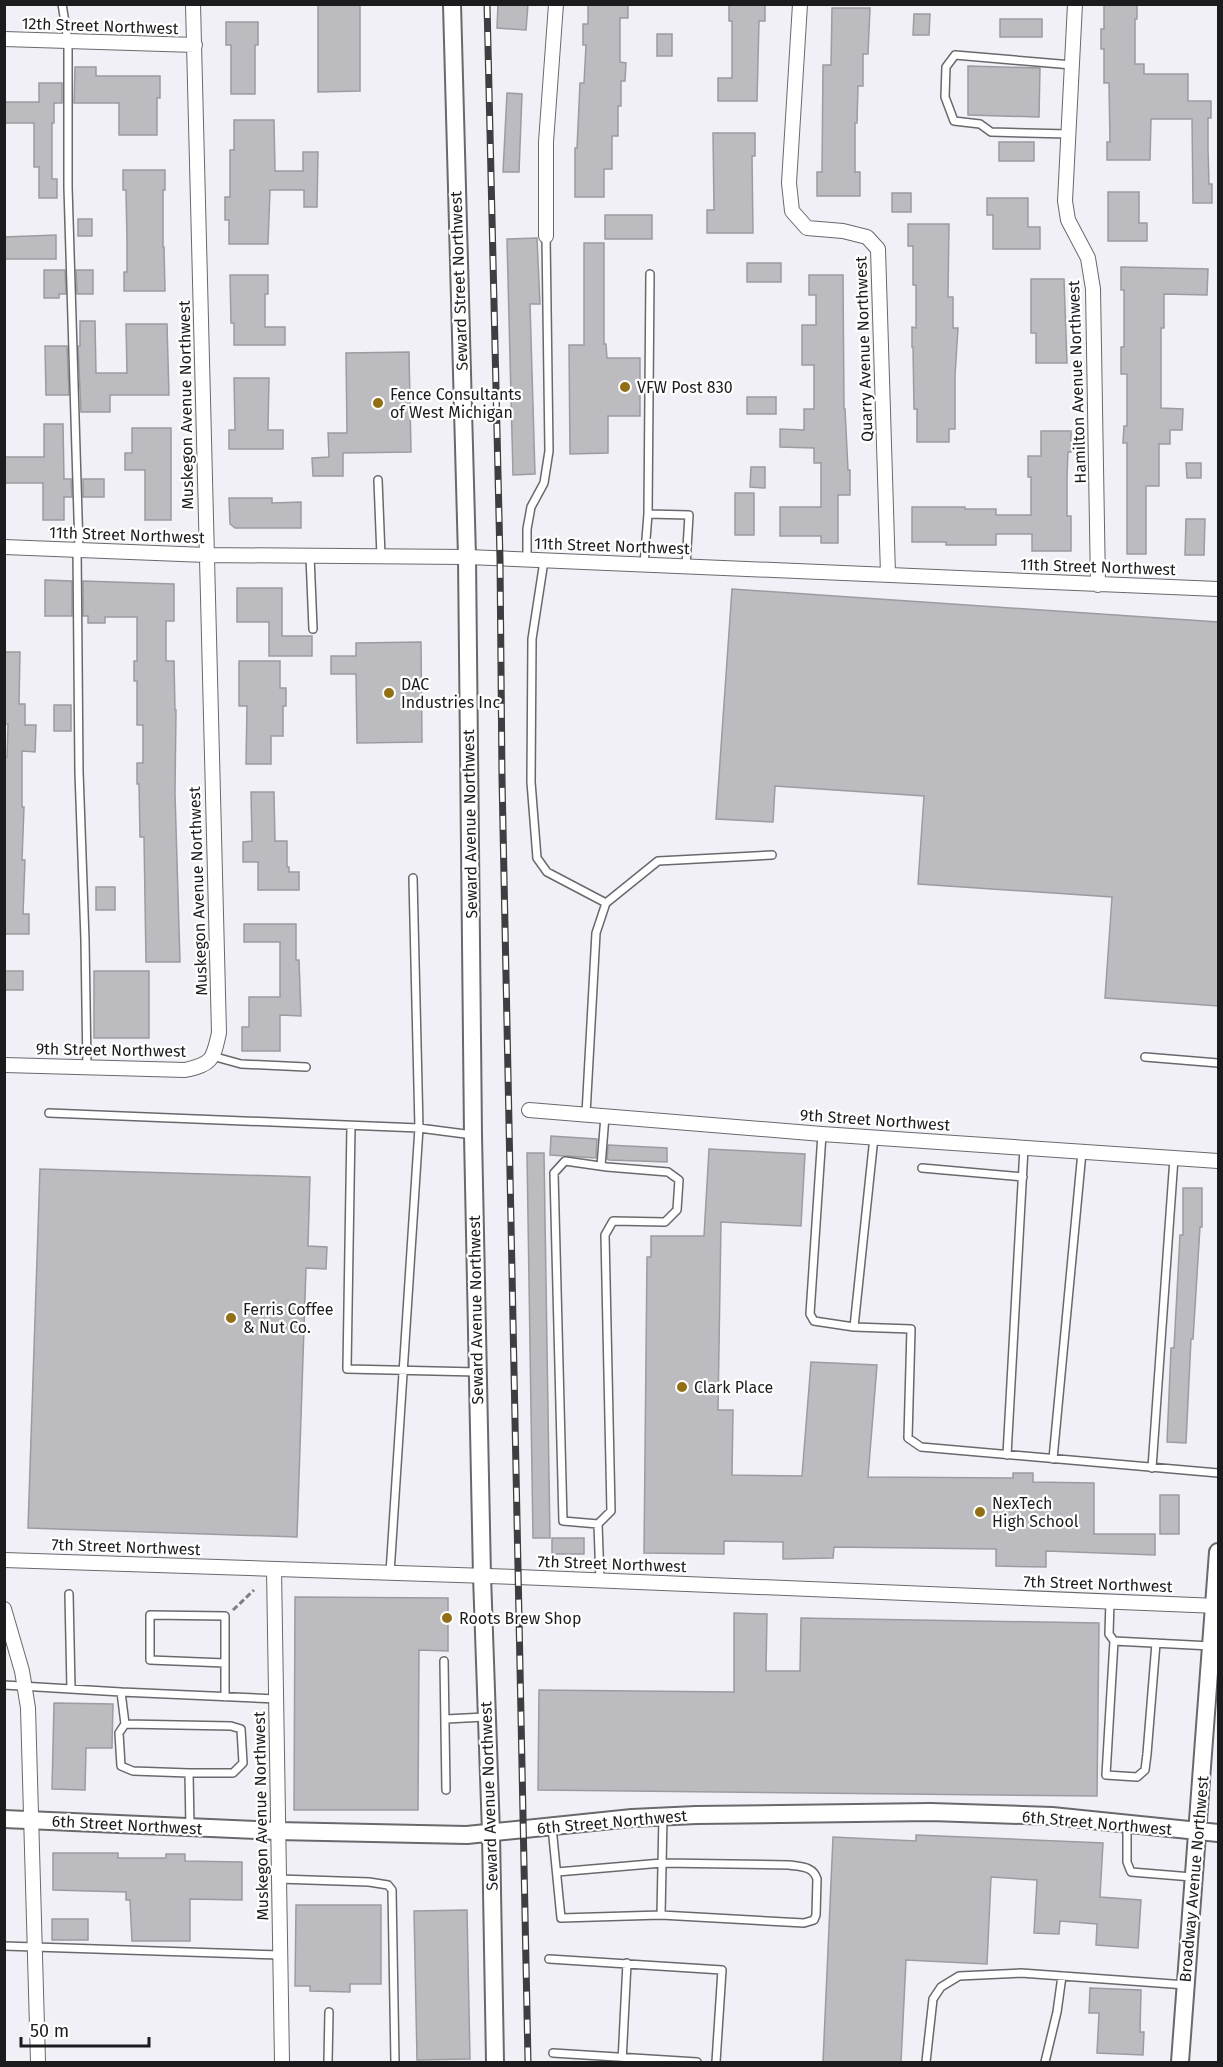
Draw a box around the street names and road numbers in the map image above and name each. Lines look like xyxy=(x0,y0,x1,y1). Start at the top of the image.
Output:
street label: 12th Street Northwest xyxy=(21,14,179,38)
street label: Seward Street Northwest xyxy=(446,191,472,371)
street label: Quarry Avenue Northwest xyxy=(851,256,877,442)
street label: Hamilton Avenue Northwest xyxy=(1064,280,1090,484)
street label: Muskegon Avenue Northwest xyxy=(175,300,197,510)
street label: 11th Street Northwest xyxy=(49,523,205,547)
street label: 11th Street Northwest xyxy=(534,534,690,558)
street label: 11th Street Northwest xyxy=(1020,555,1176,579)
street label: Seward Avenue Northwest xyxy=(459,729,481,919)
street label: Muskegon Avenue Northwest xyxy=(185,786,211,996)
street label: 9th Street Northwest xyxy=(36,1039,187,1061)
street label: 9th Street Northwest xyxy=(799,1105,951,1135)
street label: Seward Avenue Northwest xyxy=(465,1215,487,1405)
street label: 7th Street Northwest xyxy=(51,1535,201,1559)
street label: 7th Street Northwest xyxy=(537,1552,687,1576)
street label: 7th Street Northwest xyxy=(1023,1572,1173,1596)
street label: Seward Avenue Northwest xyxy=(476,1701,502,1891)
street label: Muskegon Avenue Northwest xyxy=(250,1711,272,1921)
street label: Broadway Avenue Northwest xyxy=(1176,1775,1213,1983)
street label: 6th Street Northwest xyxy=(536,1806,688,1838)
street label: 6th Street Northwest xyxy=(1021,1807,1173,1839)
street label: 6th Street Northwest xyxy=(51,1812,203,1838)

